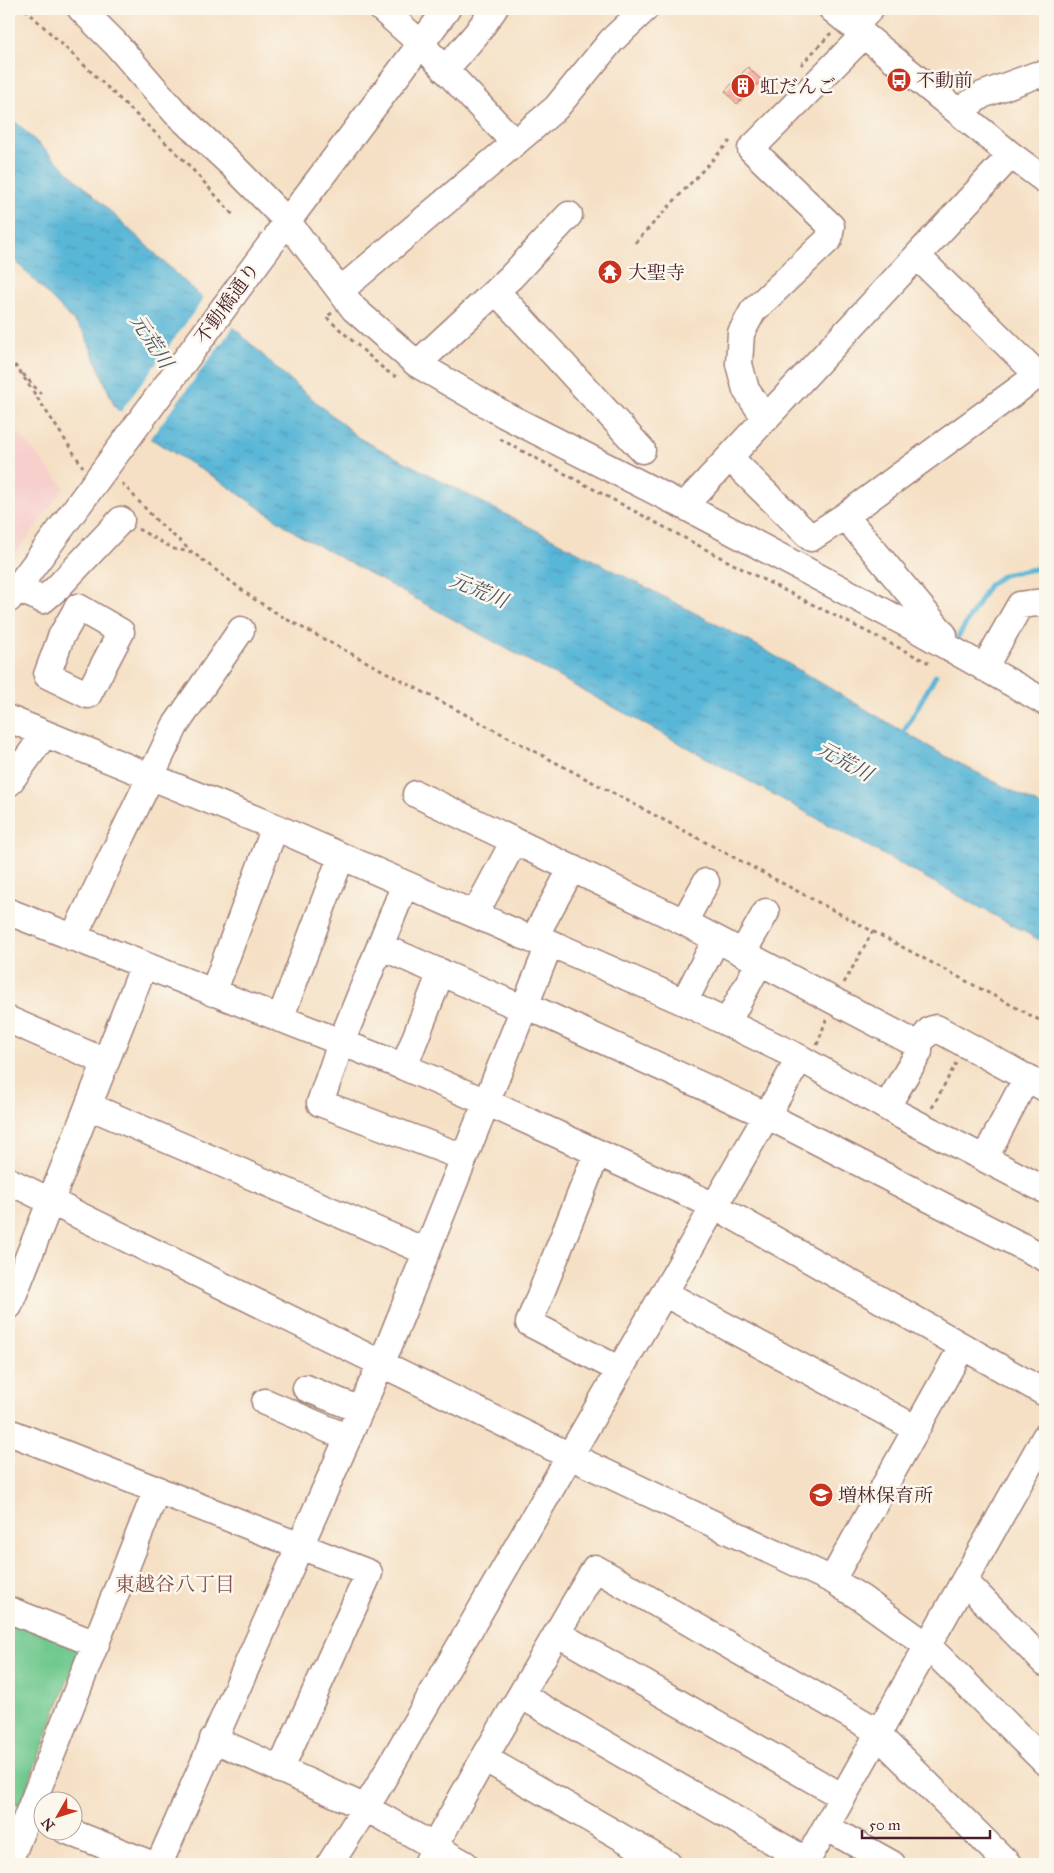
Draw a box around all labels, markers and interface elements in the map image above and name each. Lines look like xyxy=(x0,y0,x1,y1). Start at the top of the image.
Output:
bus stop icon: 不動前 xyxy=(886,67,912,93)
place label: 不動前 xyxy=(916,69,973,92)
building icon: 虹だんご xyxy=(730,73,756,99)
place label: 虹だんご xyxy=(760,75,836,98)
street label: 不動橋通り xyxy=(190,258,264,348)
temple icon: 大聖寺 xyxy=(597,259,623,285)
place label: 大聖寺 xyxy=(628,261,685,284)
water label: 元荒川 xyxy=(126,309,179,374)
water label: 元荒川 xyxy=(447,567,513,614)
water label: 元荒川 xyxy=(813,736,879,787)
school or university icon: 増林保育所 xyxy=(808,1482,834,1508)
place label: 増林保育所 xyxy=(838,1484,933,1507)
district label: 東越谷八丁目 xyxy=(115,1572,235,1596)
north arrow xyxy=(32,1790,82,1840)
scale bar xyxy=(862,1808,989,1840)
text: N xyxy=(38,1814,59,1834)
text: 50 m xyxy=(869,1816,901,1834)

